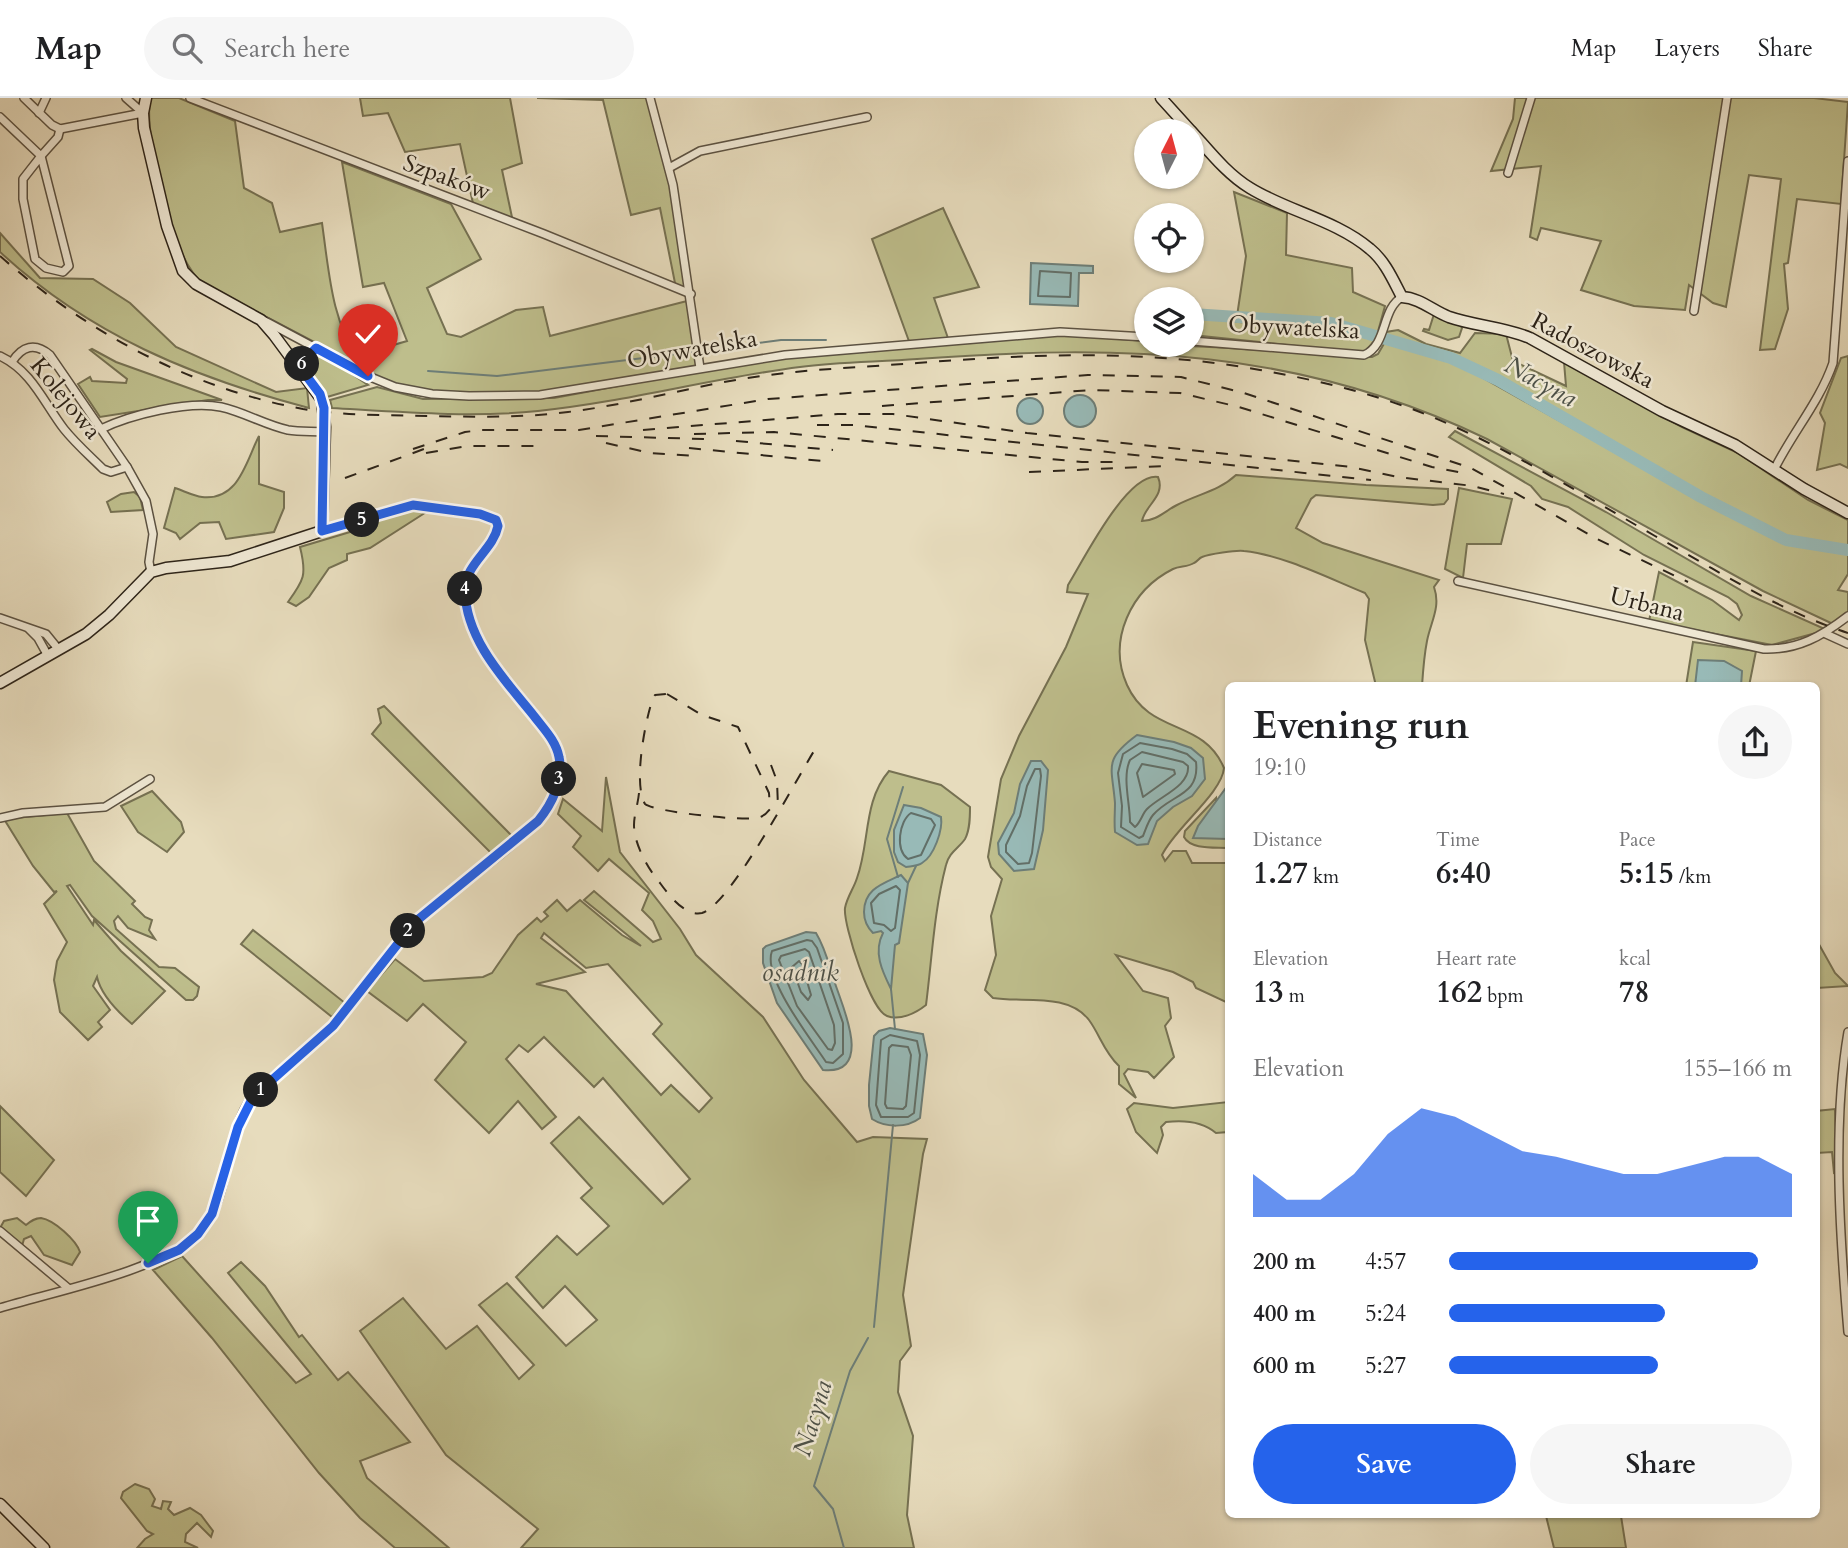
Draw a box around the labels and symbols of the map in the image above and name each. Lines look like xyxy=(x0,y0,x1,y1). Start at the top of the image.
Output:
north arrow xyxy=(1134,119,1204,189)
street label: Szpaków xyxy=(398,146,495,209)
pin xyxy=(338,304,398,376)
street label: Radoszowska xyxy=(1525,304,1661,397)
street label: Obywatelska xyxy=(1227,308,1361,347)
street label: Obywatelska xyxy=(624,322,760,377)
pin: 6 xyxy=(284,346,320,382)
water label: Nacyna xyxy=(1498,347,1584,416)
street label: Kolejowa xyxy=(22,350,109,447)
pin: 5 xyxy=(344,502,380,538)
pin: 4 xyxy=(448,572,482,606)
street label: Urbana xyxy=(1606,579,1688,630)
pin: 3 xyxy=(542,762,576,796)
pin: 2 xyxy=(390,914,426,948)
water label: osadnik xyxy=(761,955,839,990)
pin: 1 xyxy=(244,1072,278,1108)
pin xyxy=(118,1191,178,1263)
water label: Nacyna xyxy=(784,1376,841,1460)

